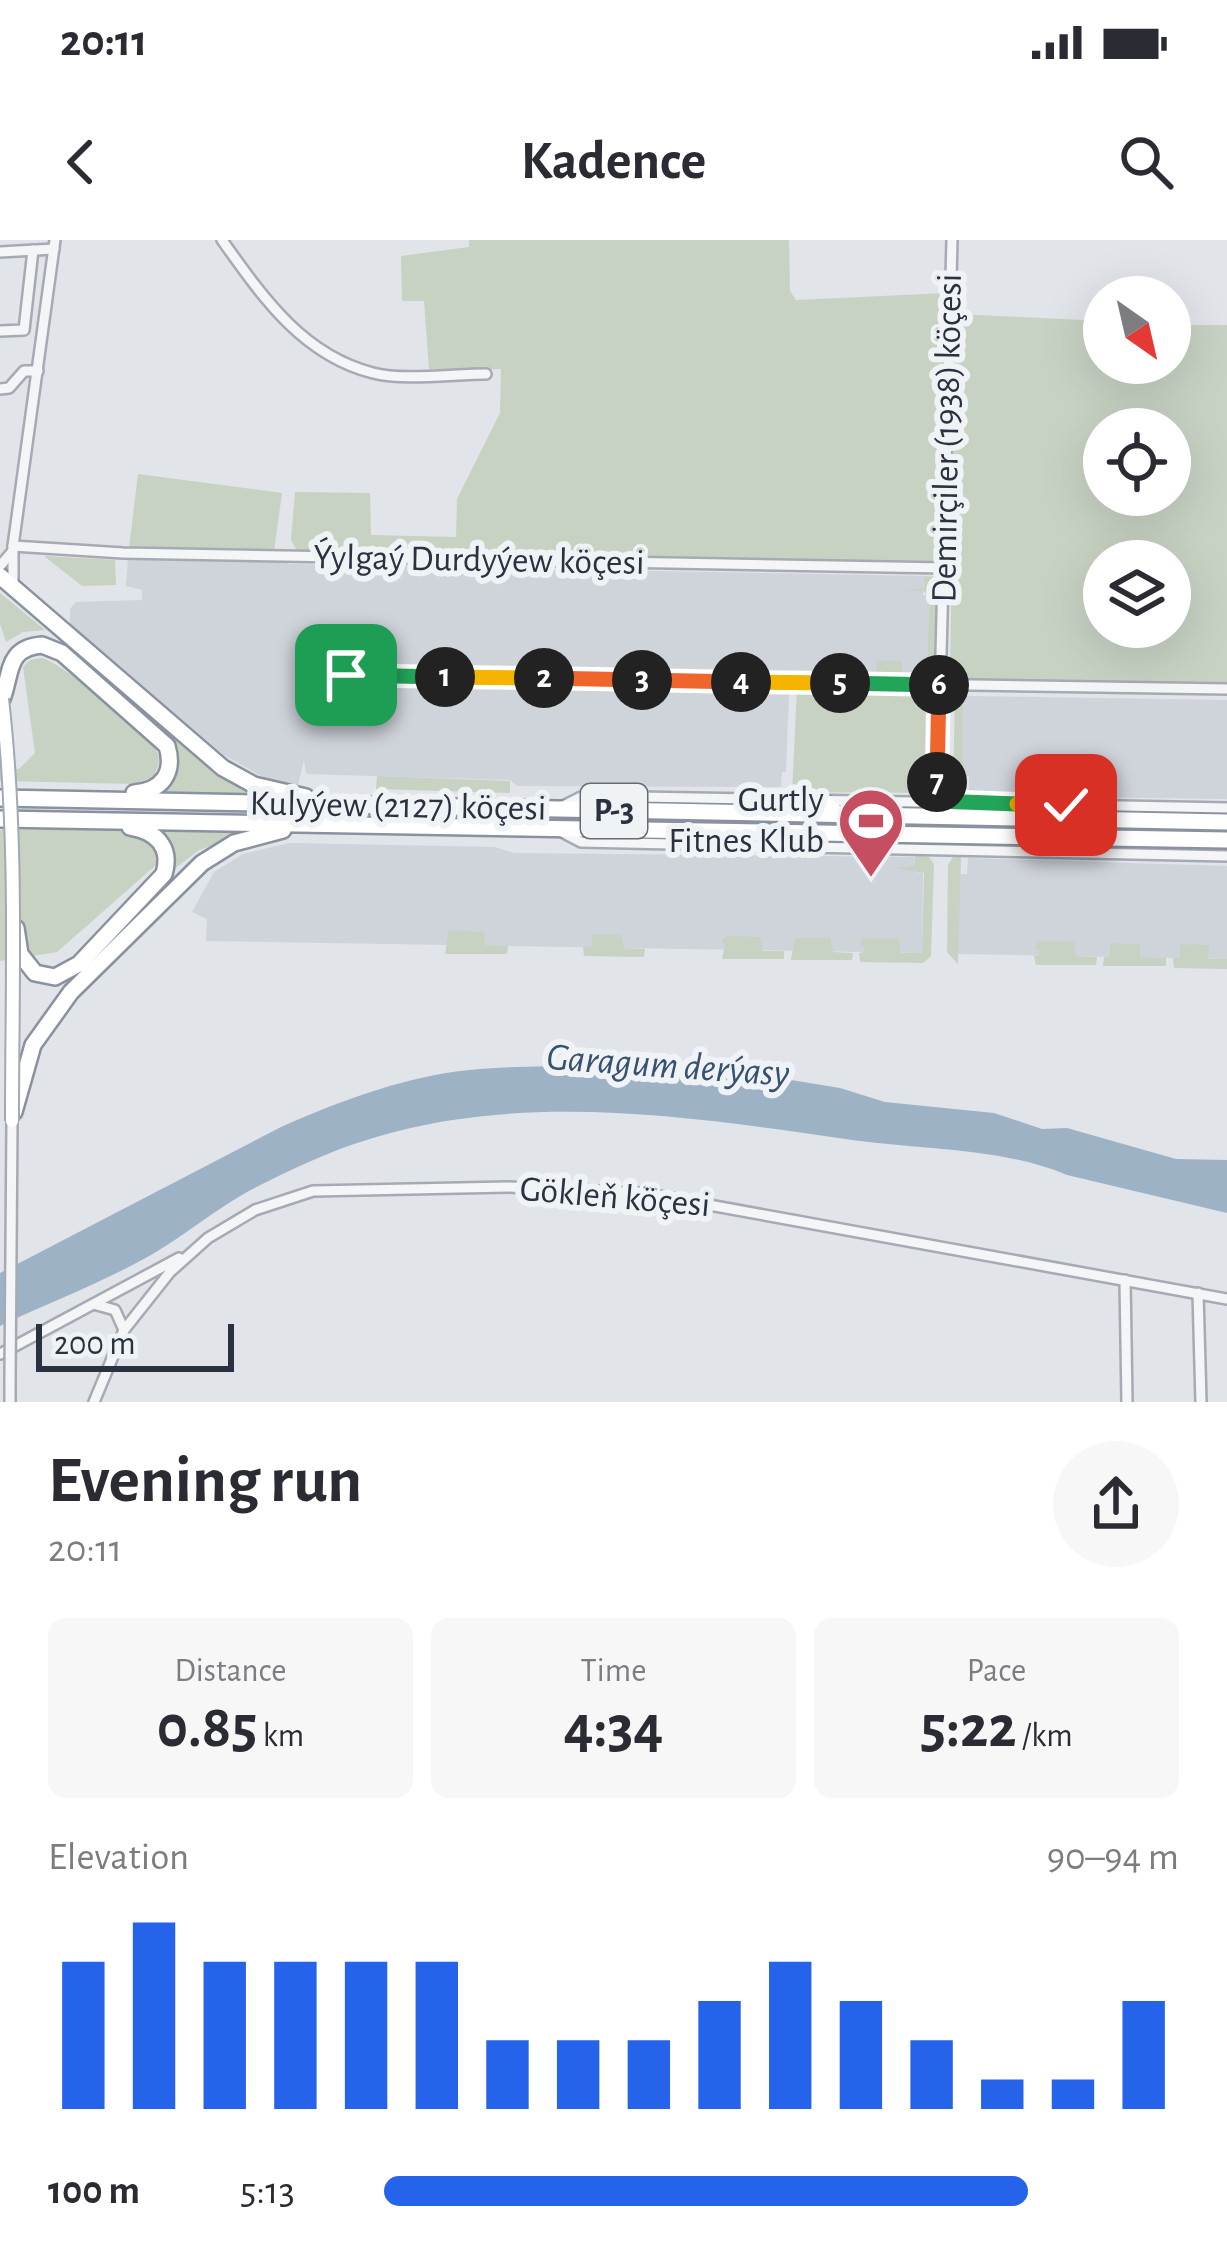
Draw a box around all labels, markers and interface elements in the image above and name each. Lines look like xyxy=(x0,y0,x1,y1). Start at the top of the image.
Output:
text: 20:11 xyxy=(60,19,147,64)
icon: back xyxy=(48,129,114,195)
icon: search xyxy=(1113,129,1179,195)
text: Kadence xyxy=(521,135,706,189)
street label: Demirçiler (1938) köçesi xyxy=(926,273,968,603)
north arrow xyxy=(1083,276,1191,384)
map controls xyxy=(1083,276,1191,648)
button: locate xyxy=(1083,408,1191,516)
street label: Ýylgaý Durdyýew köçesi xyxy=(313,536,645,581)
button: layers xyxy=(1083,540,1191,648)
pin xyxy=(295,624,397,726)
icon: arrive xyxy=(313,642,379,708)
pin: 1 xyxy=(415,647,475,707)
pin: 2 xyxy=(514,648,574,708)
pin: 3 xyxy=(612,650,672,710)
pin: 4 xyxy=(711,652,771,712)
pin: 5 xyxy=(810,653,870,713)
pin: 6 xyxy=(909,655,969,715)
text: 1 xyxy=(439,660,451,693)
text: 2 xyxy=(536,661,552,694)
text: 3 xyxy=(635,663,649,696)
text: 4 xyxy=(733,665,749,698)
text: 5 xyxy=(833,666,847,699)
text: 6 xyxy=(931,668,947,701)
pin: 7 xyxy=(907,752,967,812)
pin xyxy=(1015,754,1117,856)
text: 7 xyxy=(930,765,944,798)
icon: check xyxy=(1033,772,1099,838)
place label: Gurtly Fitnes Klub xyxy=(668,782,824,859)
road number: P-3 xyxy=(581,784,647,838)
street label: Kulyýew (2127) köçesi xyxy=(249,785,547,827)
sports icon: Gurtly Fitnes Klub xyxy=(836,786,906,880)
water label: Garagum derýasy xyxy=(545,1038,791,1094)
street label: Gökleň köçesi xyxy=(518,1171,712,1223)
scale bar xyxy=(36,1318,234,1371)
text: 200 m xyxy=(54,1328,136,1361)
button: share xyxy=(1053,1441,1179,1567)
text: Evening run xyxy=(48,1448,362,1514)
text: 20:11 xyxy=(48,1530,122,1569)
text: Distance xyxy=(175,1655,286,1688)
text: Time xyxy=(581,1655,646,1688)
text: Pace xyxy=(967,1655,1026,1688)
text: 0.85 xyxy=(157,1698,257,1758)
text: 4:34 xyxy=(564,1698,663,1758)
text: 5:22 xyxy=(920,1698,1016,1758)
text: km xyxy=(257,1720,304,1753)
text: /km xyxy=(1016,1720,1073,1753)
text: Elevation xyxy=(48,1838,189,1877)
text: 90–94 m xyxy=(1047,1838,1179,1877)
text: 100 m xyxy=(48,2172,140,2211)
text: 5:13 xyxy=(240,2172,295,2211)

